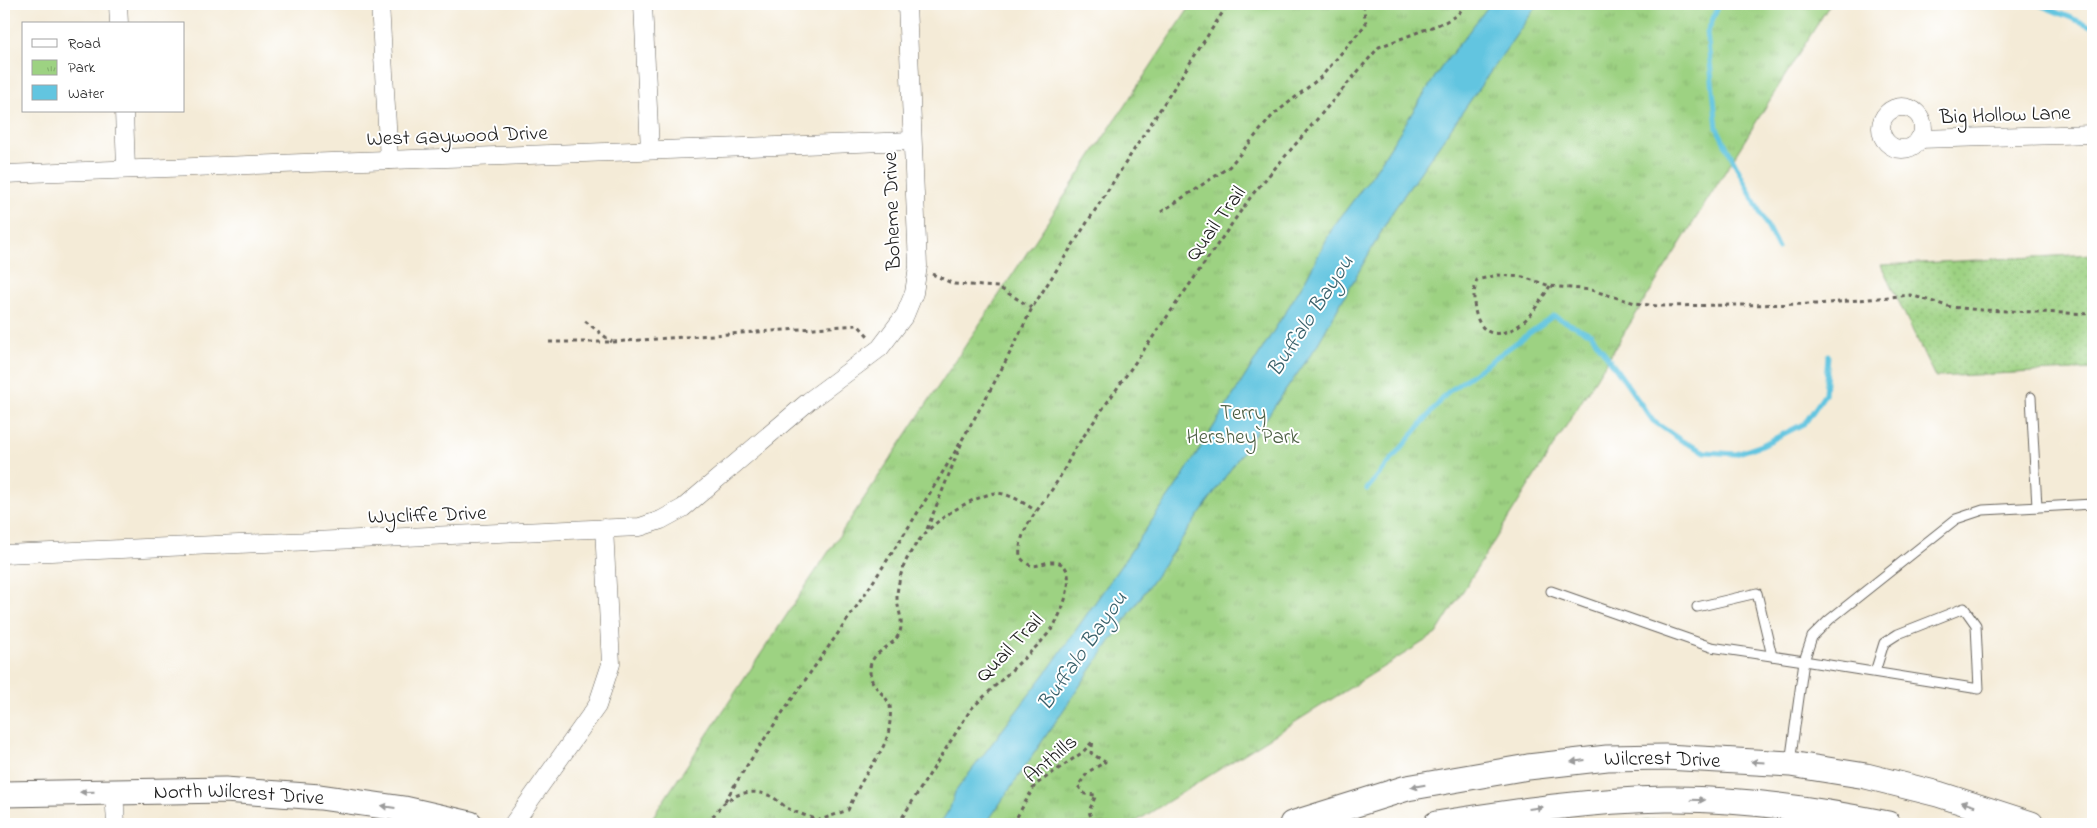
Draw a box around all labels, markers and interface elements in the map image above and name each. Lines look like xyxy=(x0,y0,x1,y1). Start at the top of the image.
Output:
legend xyxy=(22,22,185,112)
text: Road xyxy=(68,33,101,55)
text: Park xyxy=(68,57,96,79)
text: Water xyxy=(68,83,104,105)
street label: Big Hollow Lane xyxy=(1938,99,2072,135)
street label: West Gaywood Drive xyxy=(366,119,549,157)
street label: Boheme Drive xyxy=(876,151,910,272)
street label: Quail Trail xyxy=(1179,180,1254,268)
water label: Buffalo Bayou xyxy=(1260,249,1363,384)
park label: Terry Hershey Park xyxy=(1186,399,1300,455)
street label: Wycliffe Drive xyxy=(367,499,488,535)
water label: Buffalo Bayou xyxy=(1030,585,1137,718)
street label: Quail Trail xyxy=(970,607,1051,690)
street label: Anthills xyxy=(1018,728,1085,791)
street label: Wilcrest Drive xyxy=(1604,744,1722,777)
one-way arrow xyxy=(1570,757,1586,765)
one-way arrow xyxy=(1750,757,1766,765)
street label: North Wilcrest Drive xyxy=(153,777,326,814)
one-way arrow xyxy=(1409,783,1425,791)
one-way arrow xyxy=(79,788,95,796)
one-way arrow xyxy=(1691,796,1707,804)
one-way arrow xyxy=(1960,799,1975,807)
one-way arrow xyxy=(380,803,396,811)
one-way arrow xyxy=(1529,804,1545,812)

